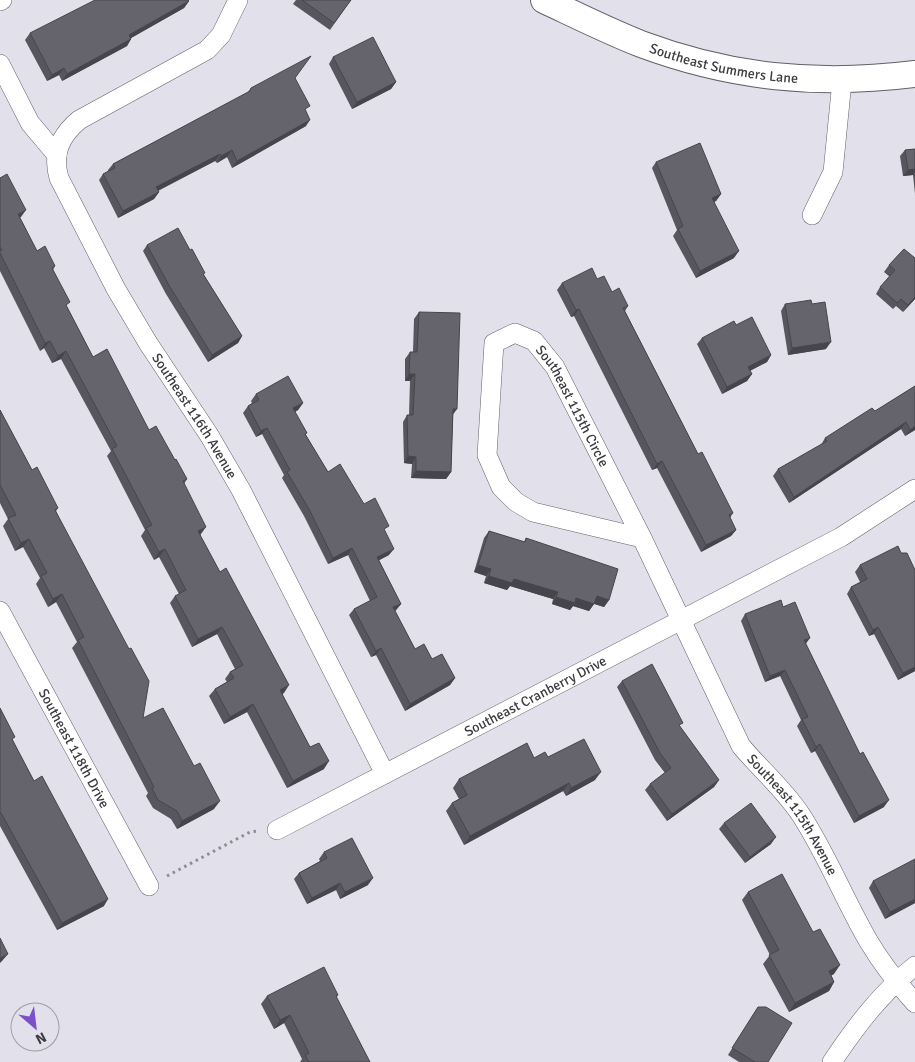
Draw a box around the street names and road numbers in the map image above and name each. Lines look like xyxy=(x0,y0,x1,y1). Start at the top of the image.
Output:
street label: Southeast Summers Lane xyxy=(647,39,799,87)
street label: Southeast 115th Circle xyxy=(532,342,613,470)
street label: Southeast 116th Avenue xyxy=(149,350,241,482)
street label: Southeast Cranberry Drive xyxy=(461,652,609,740)
street label: Southeast 118th Drive xyxy=(35,686,114,811)
street label: Southeast 115th Avenue xyxy=(744,750,841,878)

